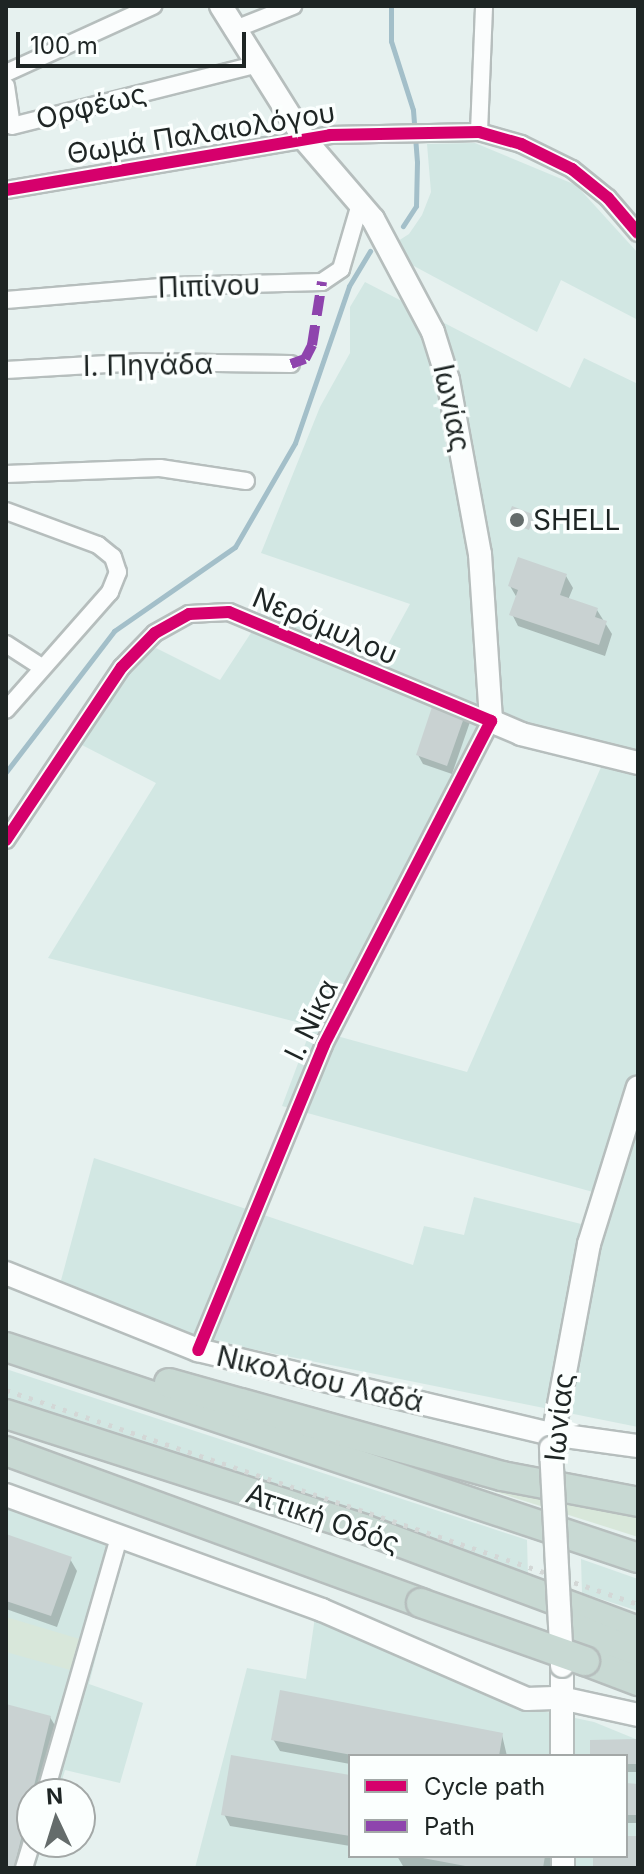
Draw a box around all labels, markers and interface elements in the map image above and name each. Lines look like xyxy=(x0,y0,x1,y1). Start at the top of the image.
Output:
scale bar xyxy=(20,16,250,66)
text: 100 m xyxy=(30,31,98,60)
street label: Ορφέως xyxy=(32,76,150,136)
street label: Θωμά Παλαιολόγου xyxy=(64,95,338,171)
street label: Πιπίνου xyxy=(157,267,261,305)
street label: Ι. Πηγάδα xyxy=(83,347,213,383)
street label: Ιωνίας xyxy=(426,361,478,455)
place label: SHELL xyxy=(533,503,620,537)
marker: SHELL xyxy=(508,511,526,529)
street label: Νερόμυλου xyxy=(248,580,402,672)
street label: Ι. Νίκα xyxy=(277,974,345,1066)
street label: Νικολάου Λαδά xyxy=(213,1339,427,1419)
street label: Ιωνίας xyxy=(538,1371,580,1463)
street label: Αττική Οδός xyxy=(242,1476,404,1560)
legend xyxy=(348,1754,628,1858)
text: Cycle path xyxy=(424,1772,545,1801)
north arrow xyxy=(16,1778,96,1858)
text: N xyxy=(45,1783,64,1810)
text: Path xyxy=(424,1812,475,1841)

